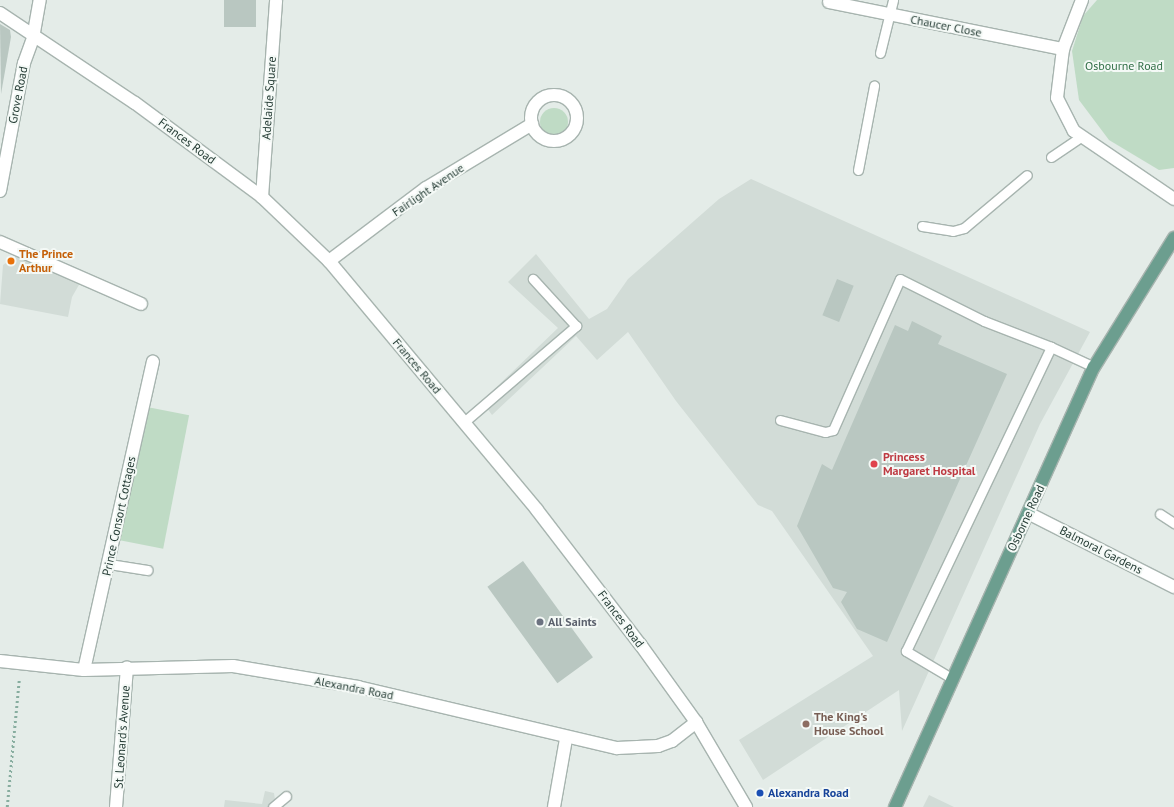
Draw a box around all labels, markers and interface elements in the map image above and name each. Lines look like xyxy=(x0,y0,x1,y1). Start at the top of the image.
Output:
street label: Chaucer Close xyxy=(909,12,983,40)
street label: Adelaide Square xyxy=(259,56,279,140)
park label: Osbourne Road xyxy=(1085,59,1163,73)
street label: Grove Road xyxy=(5,65,31,125)
street label: Frances Road xyxy=(156,115,218,167)
street label: Fairlight Avenue xyxy=(389,161,467,219)
place label: The Prince Arthur xyxy=(19,247,73,275)
marker: The Prince Arthur xyxy=(6,256,16,266)
street label: Frances Road xyxy=(390,335,444,397)
place label: Princess Margaret Hospital xyxy=(883,450,975,478)
street label: Prince Consort Cottages xyxy=(99,455,139,577)
marker: Princess Margaret Hospital xyxy=(868,458,880,470)
street label: Osborne Road xyxy=(1004,483,1048,553)
street label: Balmoral Gardens xyxy=(1057,523,1145,577)
street label: Frances Road xyxy=(595,588,647,650)
place label: All Saints xyxy=(548,615,597,629)
marker: All Saints xyxy=(535,617,545,627)
street label: Alexandra Road xyxy=(313,673,395,703)
street label: St. Leonard's Avenue xyxy=(111,684,133,790)
place label: The King's House School xyxy=(814,710,883,738)
marker: The King's House School xyxy=(801,719,811,729)
place label: Alexandra Road xyxy=(768,786,849,800)
marker: Alexandra Road xyxy=(755,788,765,798)

